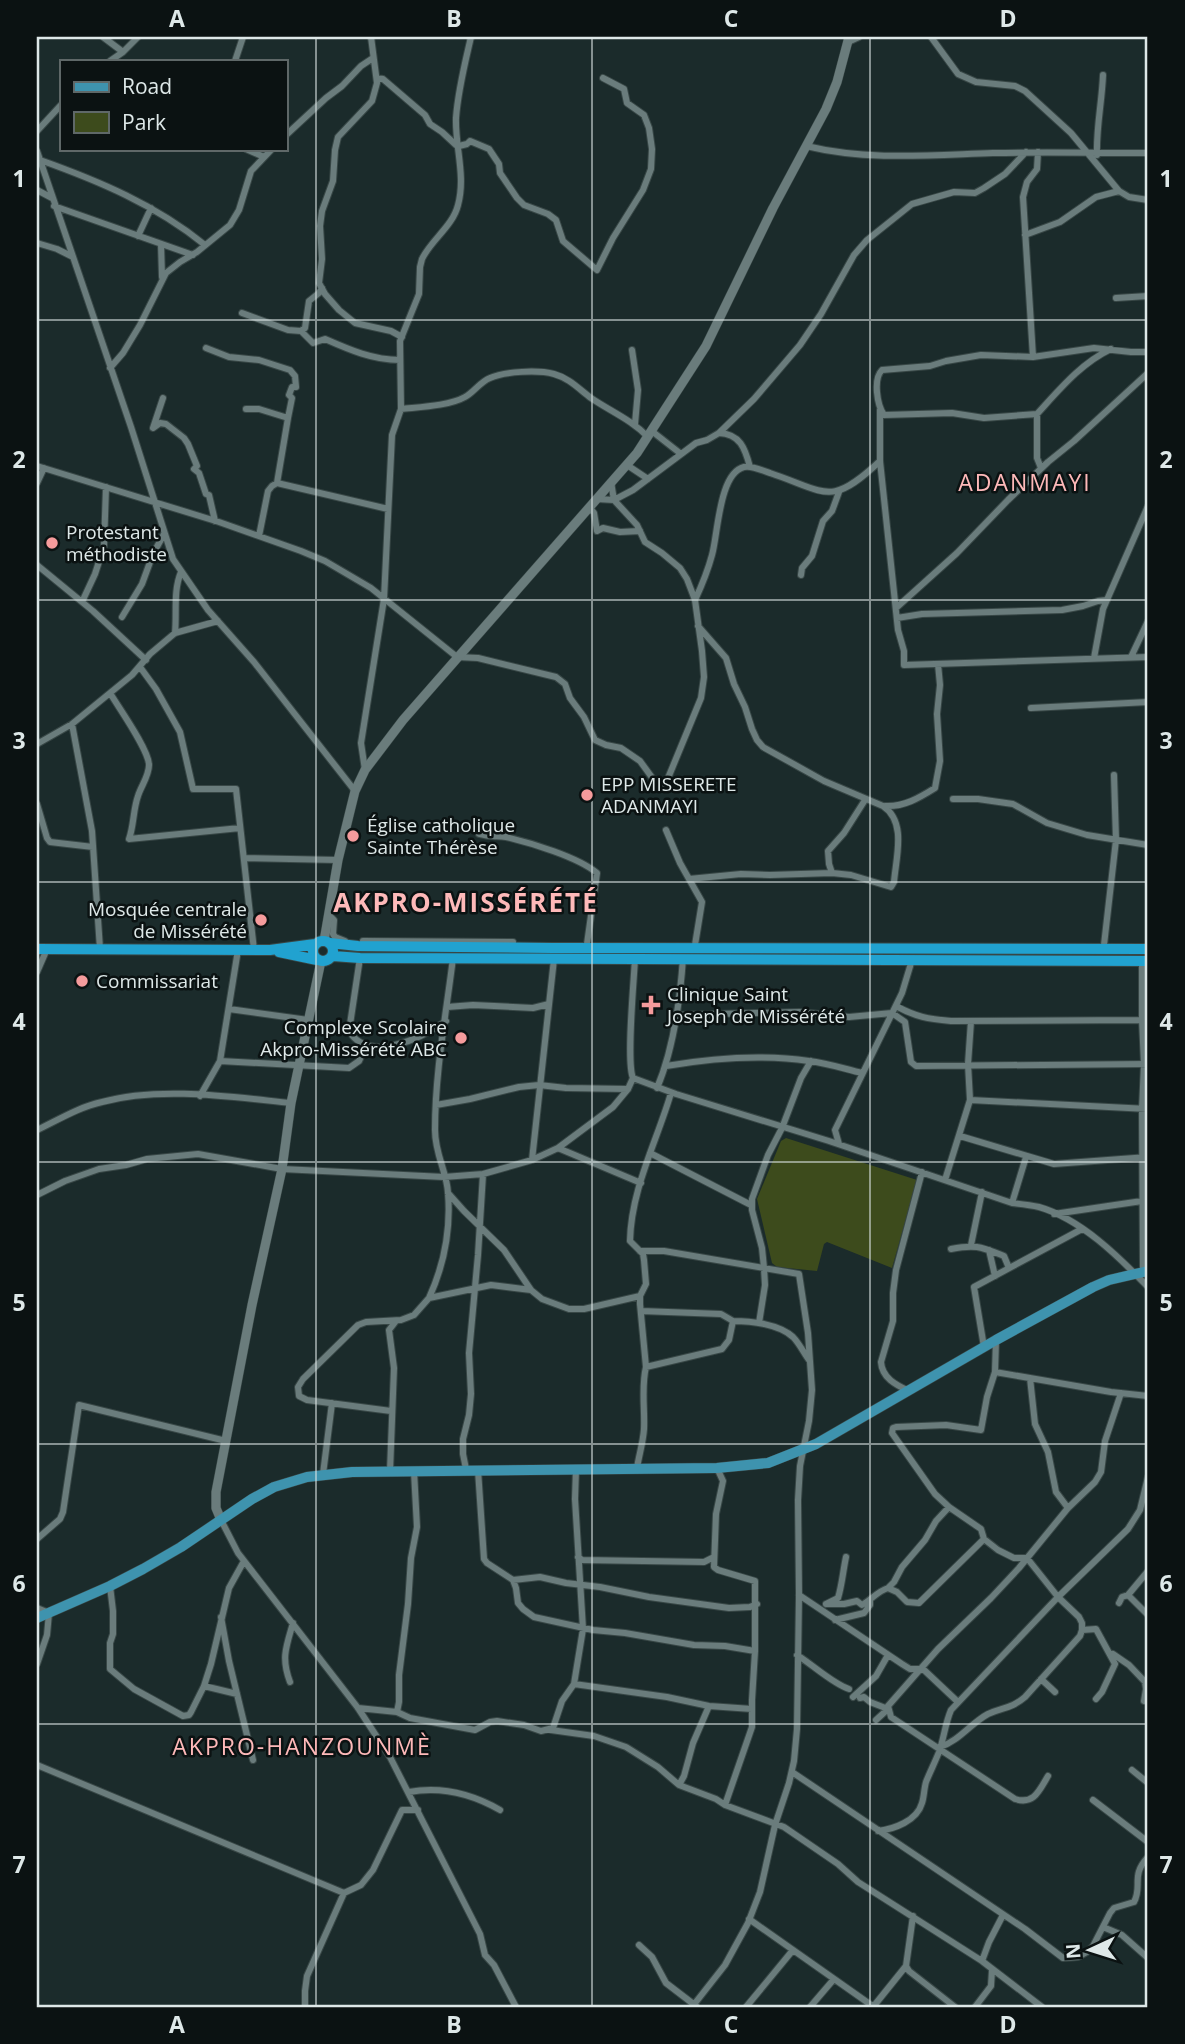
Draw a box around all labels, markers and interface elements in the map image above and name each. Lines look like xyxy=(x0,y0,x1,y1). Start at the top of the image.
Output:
text: A xyxy=(169,2,185,34)
text: B xyxy=(446,2,462,34)
text: C xyxy=(724,2,738,34)
text: D xyxy=(999,2,1017,34)
legend xyxy=(60,60,287,150)
text: Road xyxy=(122,72,172,100)
text: Park xyxy=(122,108,166,136)
text: 1 xyxy=(12,162,26,194)
text: 1 xyxy=(1159,162,1173,194)
text: 2 xyxy=(12,443,26,475)
text: 2 xyxy=(1159,443,1173,475)
district label: ADANMAYI xyxy=(958,466,1092,498)
place label: Protestant méthodiste xyxy=(66,519,167,567)
marker: Protestant méthodiste xyxy=(44,535,60,551)
text: 3 xyxy=(12,724,26,756)
text: 3 xyxy=(1159,724,1173,756)
place label: EPP MISSERETE ADANMAYI xyxy=(601,771,736,819)
marker: EPP MISSERETE ADANMAYI xyxy=(579,787,595,803)
place label: Église catholique Sainte Thérèse xyxy=(367,812,515,860)
marker: Église catholique Sainte Thérèse xyxy=(345,828,361,844)
district label: AKPRO-MISSÉRÉTÉ xyxy=(333,884,599,920)
place label: Mosquée centrale de Missérété xyxy=(88,896,247,944)
marker: Mosquée centrale de Missérété xyxy=(253,912,269,928)
place label: Commissariat xyxy=(96,968,218,994)
marker: Commissariat xyxy=(74,973,90,989)
place label: Clinique Saint Joseph de Missérété xyxy=(665,981,845,1029)
marker: Clinique Saint Joseph de Missérété xyxy=(641,995,661,1015)
text: 4 xyxy=(12,1005,26,1037)
text: 4 xyxy=(1159,1005,1173,1037)
place label: Complexe Scolaire Akpro-Missérété ABC xyxy=(260,1014,447,1062)
marker: Complexe Scolaire Akpro-Missérété ABC xyxy=(453,1030,469,1046)
text: 5 xyxy=(12,1286,26,1318)
text: 5 xyxy=(1159,1286,1173,1318)
text: 6 xyxy=(12,1567,26,1599)
text: 6 xyxy=(1159,1567,1173,1599)
district label: AKPRO-HANZOUNMÈ xyxy=(172,1730,432,1762)
text: 7 xyxy=(12,1848,26,1880)
text: 7 xyxy=(1159,1848,1173,1880)
north arrow xyxy=(1056,1914,1126,1984)
text: N xyxy=(1060,1943,1087,1960)
text: A xyxy=(169,2008,185,2040)
text: B xyxy=(446,2008,462,2040)
text: C xyxy=(724,2008,738,2040)
text: D xyxy=(999,2008,1017,2040)

